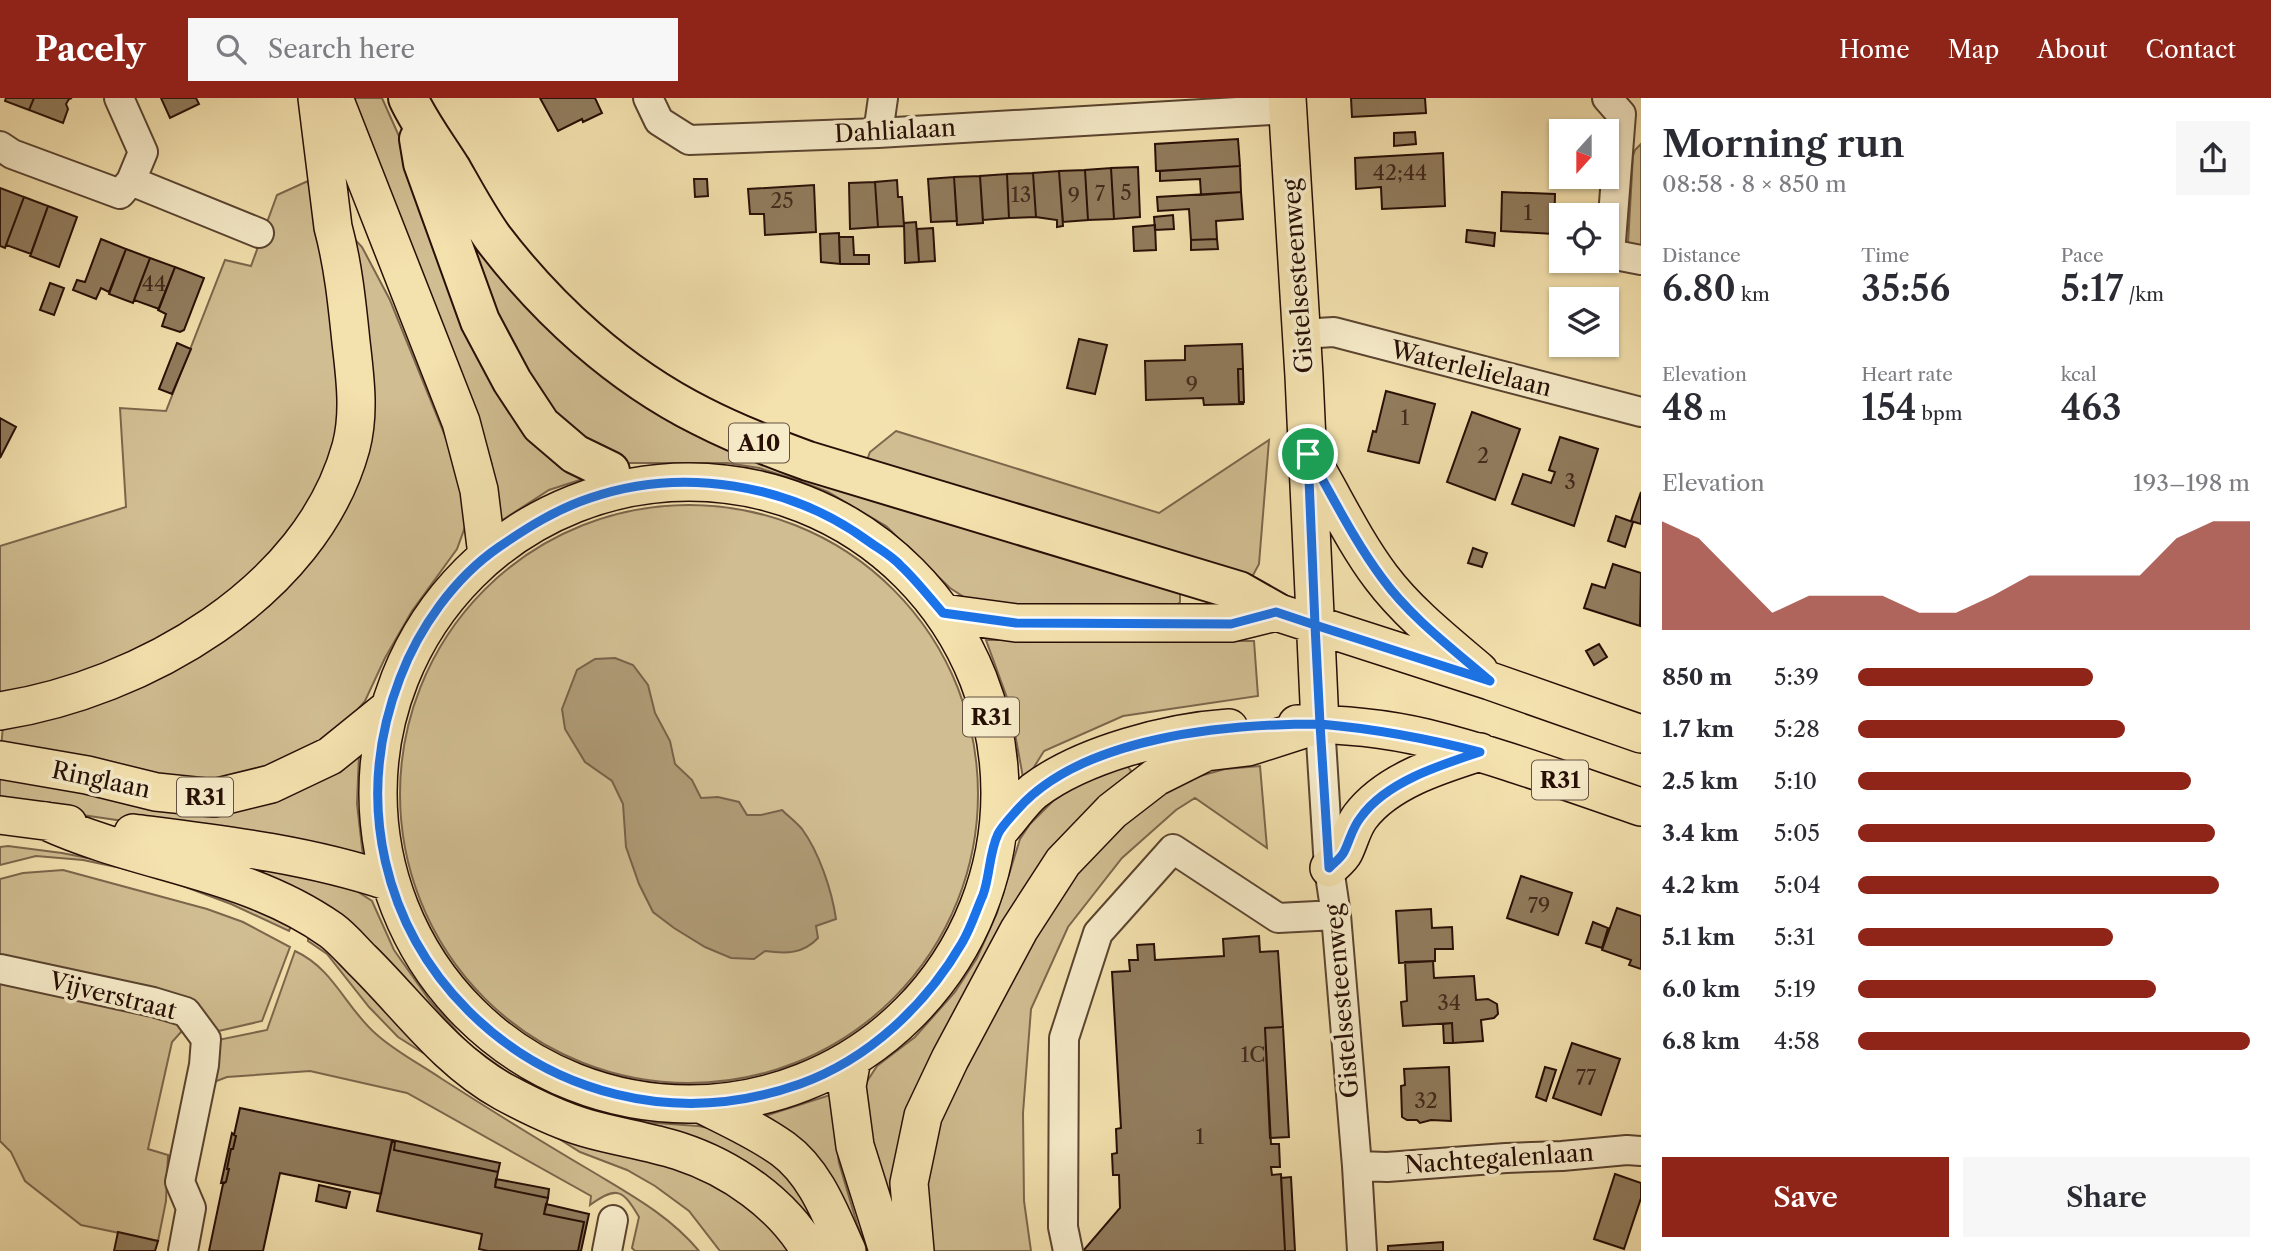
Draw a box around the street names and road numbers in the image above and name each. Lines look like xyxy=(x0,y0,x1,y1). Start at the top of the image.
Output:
street label: Dahlialaan xyxy=(833,113,957,148)
street label: Gistelsesteenweg xyxy=(1276,177,1319,374)
street label: Waterlelielaan xyxy=(1387,334,1555,403)
road number: A10 xyxy=(729,424,789,462)
road number: R31 xyxy=(963,698,1019,736)
street label: Ringlaan xyxy=(49,755,153,804)
road number: R31 xyxy=(1532,760,1588,800)
road number: R31 xyxy=(177,778,233,817)
street label: Gistelsesteenweg xyxy=(1319,902,1364,1100)
street label: Vijverstraat xyxy=(46,965,180,1025)
street label: Nachtegalenlaan xyxy=(1403,1137,1595,1180)

